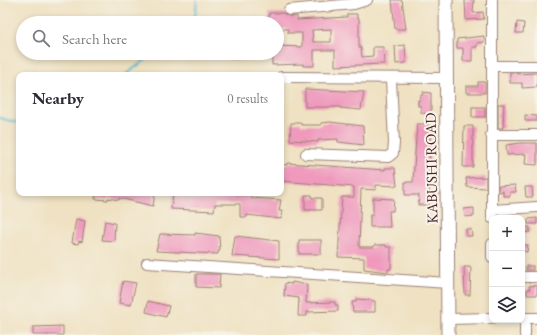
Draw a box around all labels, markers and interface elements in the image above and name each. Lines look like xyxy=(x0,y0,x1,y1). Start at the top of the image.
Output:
search box xyxy=(16,16,284,60)
icon: search xyxy=(30,27,52,49)
text: Search here xyxy=(62,29,127,48)
text: Nearby xyxy=(32,87,84,109)
text: 0 results xyxy=(227,90,268,107)
street label: KABUSHI ROAD xyxy=(421,112,441,224)
map controls xyxy=(489,215,525,323)
button: + xyxy=(489,215,525,251)
button: − xyxy=(489,251,525,287)
button: layers xyxy=(489,287,525,323)

